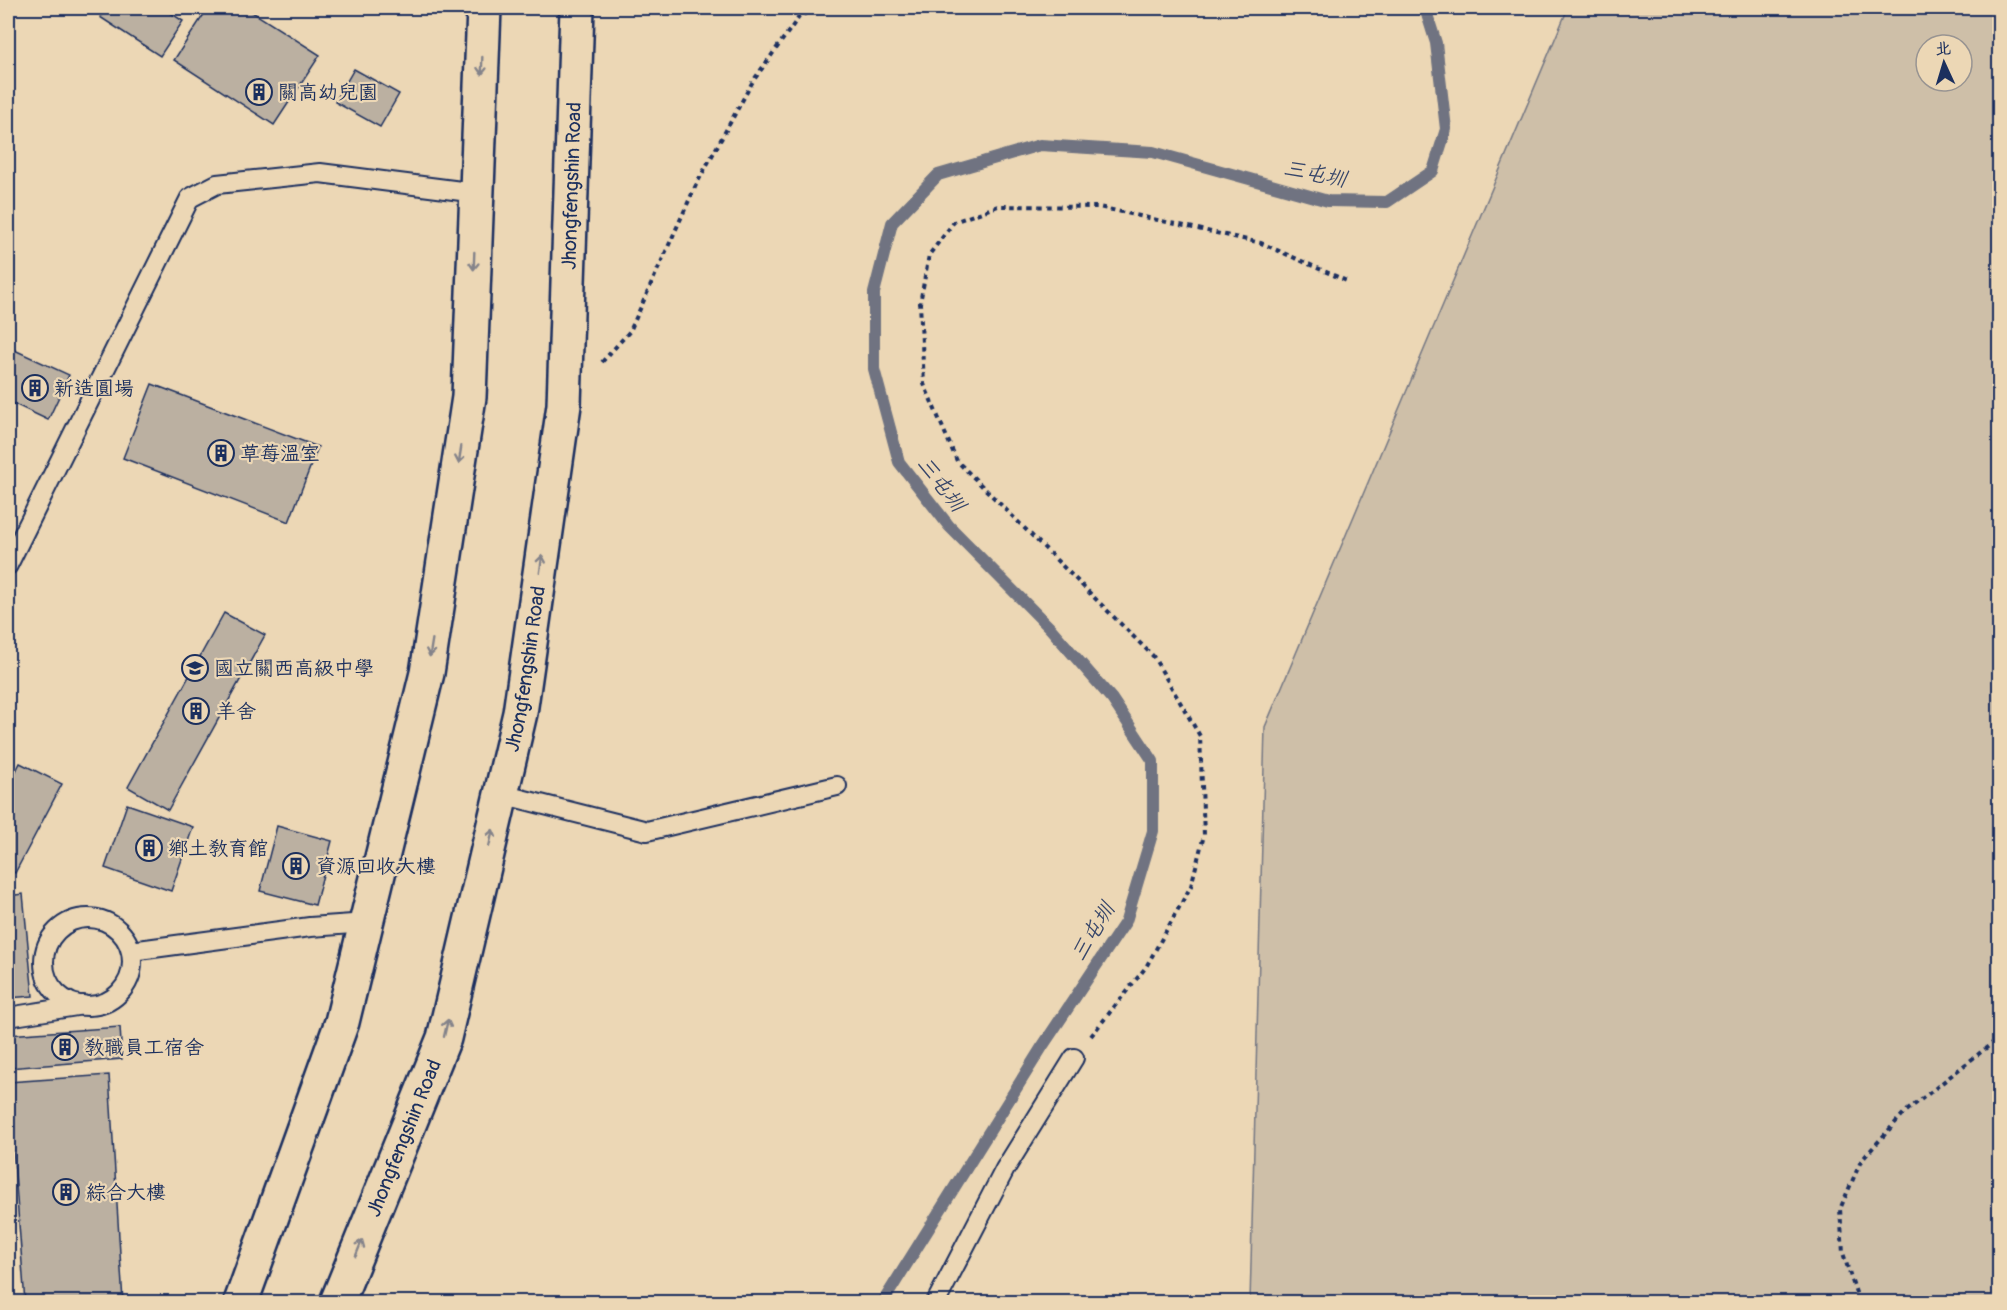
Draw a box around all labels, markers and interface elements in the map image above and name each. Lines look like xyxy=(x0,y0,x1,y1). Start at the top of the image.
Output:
north arrow xyxy=(1914,33,1974,93)
text: 北 xyxy=(1934,38,1952,60)
one-way arrow xyxy=(477,55,488,75)
building icon: 關高幼兒園 xyxy=(244,77,274,107)
place label: 關高幼兒園 xyxy=(278,80,378,105)
street label: Jhongfengshin Road xyxy=(556,102,586,270)
water label: 三屯圳 xyxy=(1282,155,1350,194)
one-way arrow xyxy=(469,250,480,270)
building icon: 新造圓場 xyxy=(20,373,50,403)
place label: 新造圓場 xyxy=(54,376,134,401)
building icon: 草莓溫室 xyxy=(206,438,236,468)
place label: 草莓溫室 xyxy=(240,441,320,466)
one-way arrow xyxy=(454,445,465,464)
water label: 三屯圳 xyxy=(911,451,972,519)
one-way arrow xyxy=(536,555,547,575)
street label: Jhongfengshin Road xyxy=(499,584,551,754)
one-way arrow xyxy=(426,638,437,657)
school or university icon: 國立關西高級中學 xyxy=(180,653,210,683)
place label: 國立關西高級中學 xyxy=(214,656,374,681)
building icon: 羊舍 xyxy=(181,696,211,726)
place label: 羊舍 xyxy=(216,699,256,724)
one-way arrow xyxy=(485,829,497,848)
building icon: 鄉土教育館 xyxy=(134,833,164,863)
place label: 鄉土教育館 xyxy=(168,836,268,861)
building icon: 資源回收大樓 xyxy=(281,851,311,881)
place label: 資源回收大樓 xyxy=(316,854,436,879)
water label: 三屯圳 xyxy=(1065,896,1122,966)
one-way arrow xyxy=(441,1019,453,1038)
building icon: 教職員工宿舍 xyxy=(50,1032,80,1062)
place label: 教職員工宿舍 xyxy=(84,1035,204,1060)
street label: Jhongfengshin Road xyxy=(360,1056,447,1220)
building icon: 綜合大樓 xyxy=(51,1177,81,1207)
place label: 綜合大樓 xyxy=(86,1180,166,1205)
one-way arrow xyxy=(354,1240,365,1258)

